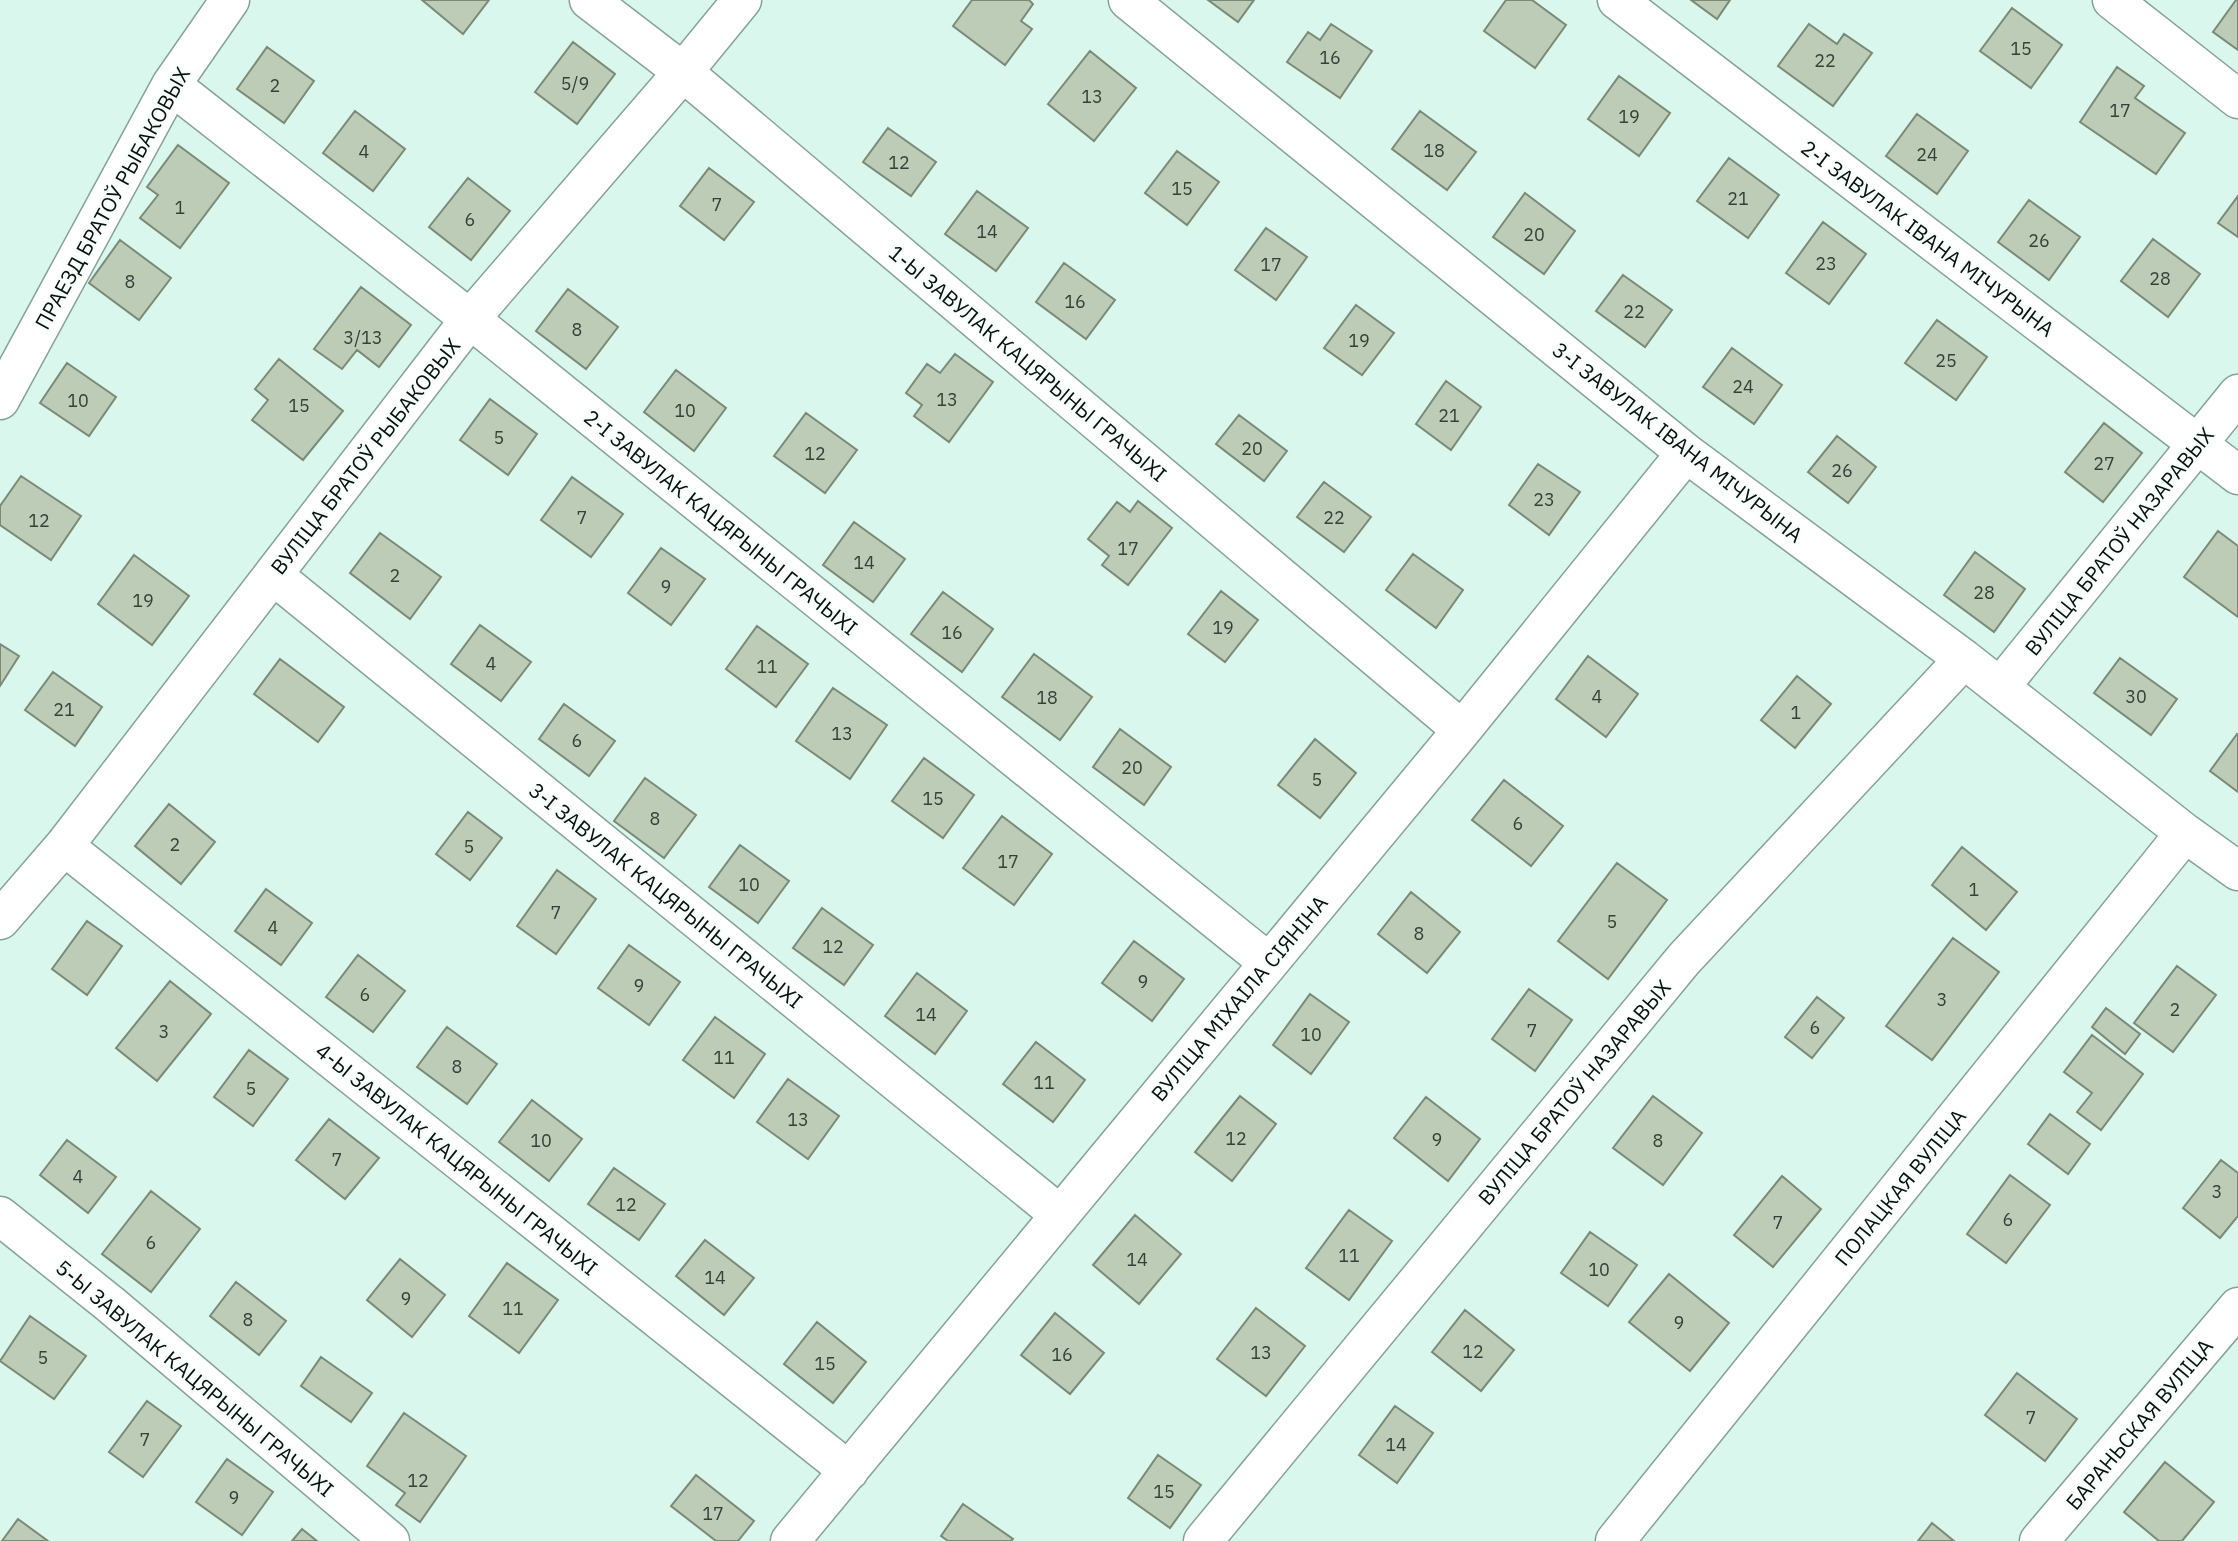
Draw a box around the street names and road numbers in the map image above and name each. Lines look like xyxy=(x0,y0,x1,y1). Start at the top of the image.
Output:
street label: ПРАЕЗД БРАТОЎ РЫБАКОВЫХ xyxy=(28,62,196,334)
street label: 2-І ЗАВУЛАК ІВАНА МІЧУРЫНА xyxy=(1796,133,2060,343)
street label: 1-Ы ЗАВУЛАК КАЦЯРЫНЫ ГРАЧЫХІ xyxy=(883,238,1173,488)
street label: ВУЛІЦА БРАТОЎ РЫБАКОВЫХ xyxy=(264,332,466,580)
street label: 3-І ЗАВУЛАК ІВАНА МІЧУРЫНА xyxy=(1547,335,1809,549)
street label: 2-І ЗАВУЛАК КАЦЯРЫНЫ ГРАЧЫХІ xyxy=(578,403,864,641)
street label: ВУЛІЦА БРАТОЎ НАЗАРАВЫХ xyxy=(2018,421,2220,661)
street label: 3-І ЗАВУЛАК КАЦЯРЫНЫ ГРАЧЫХІ xyxy=(523,776,809,1014)
street label: ВУЛІЦА МІХАІЛА СІЯНІНА xyxy=(1144,889,1334,1107)
street label: ВУЛІЦА БРАТОЎ НАЗАРАВЫХ xyxy=(1471,973,1677,1211)
street label: 4-Ы ЗАВУЛАК КАЦЯРЫНЫ ГРАЧЫХІ xyxy=(310,1036,604,1282)
street label: ПОЛАЦКАЯ ВУЛІЦА xyxy=(1828,1103,1972,1271)
street label: 5-Ы ЗАВУЛАК КАЦЯРЫНЫ ГРАЧЫХІ xyxy=(50,1253,340,1503)
street label: БАРАНЬСКАЯ ВУЛІЦА xyxy=(2059,1333,2219,1515)

